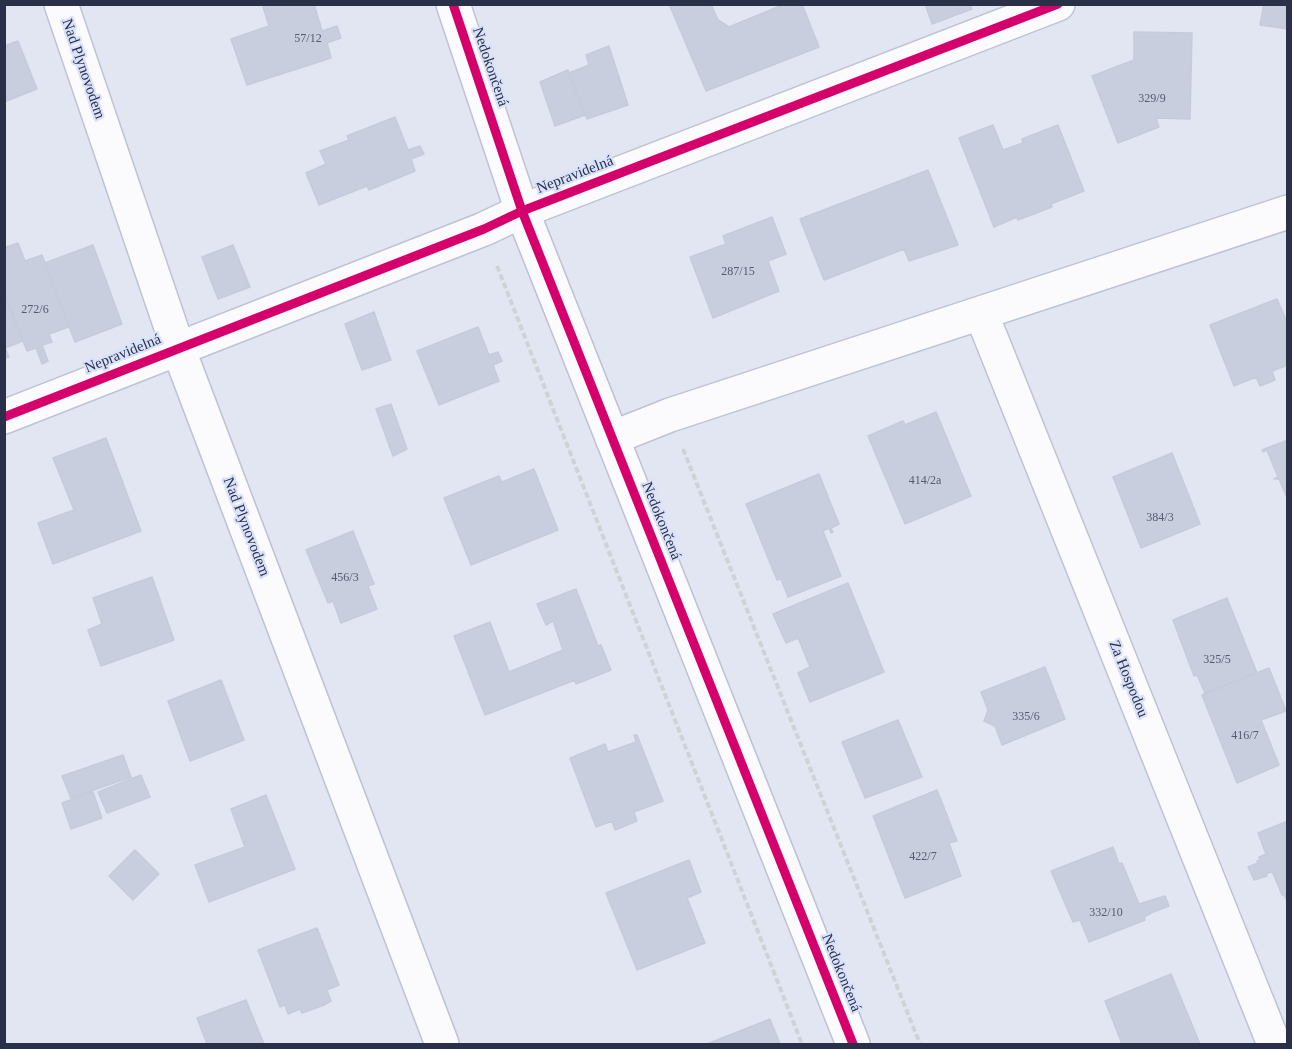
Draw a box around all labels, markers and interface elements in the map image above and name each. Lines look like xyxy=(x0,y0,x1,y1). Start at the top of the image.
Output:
street label: Nad Plynovodem xyxy=(57,17,109,121)
street label: Nedokončená xyxy=(468,25,512,109)
house number: 57/12 xyxy=(294,32,322,46)
house number: 329/9 xyxy=(1138,92,1166,106)
street label: Nepravidelná xyxy=(534,152,616,198)
house number: 287/15 xyxy=(721,265,755,279)
house number: 272/6 xyxy=(21,303,49,317)
street label: Nepravidelná xyxy=(82,331,164,377)
house number: 414/2a xyxy=(909,474,941,488)
street label: Nad Plynovodem xyxy=(219,475,273,579)
street label: Nedokončená xyxy=(637,479,685,563)
house number: 384/3 xyxy=(1146,511,1174,525)
house number: 456/3 xyxy=(331,571,359,585)
street label: Za Hospodou xyxy=(1104,638,1152,720)
house number: 325/5 xyxy=(1203,653,1231,667)
house number: 335/6 xyxy=(1012,710,1040,724)
house number: 416/7 xyxy=(1231,729,1259,743)
house number: 422/7 xyxy=(909,850,937,864)
house number: 332/10 xyxy=(1089,906,1123,920)
street label: Nedokončená xyxy=(817,931,865,1015)

